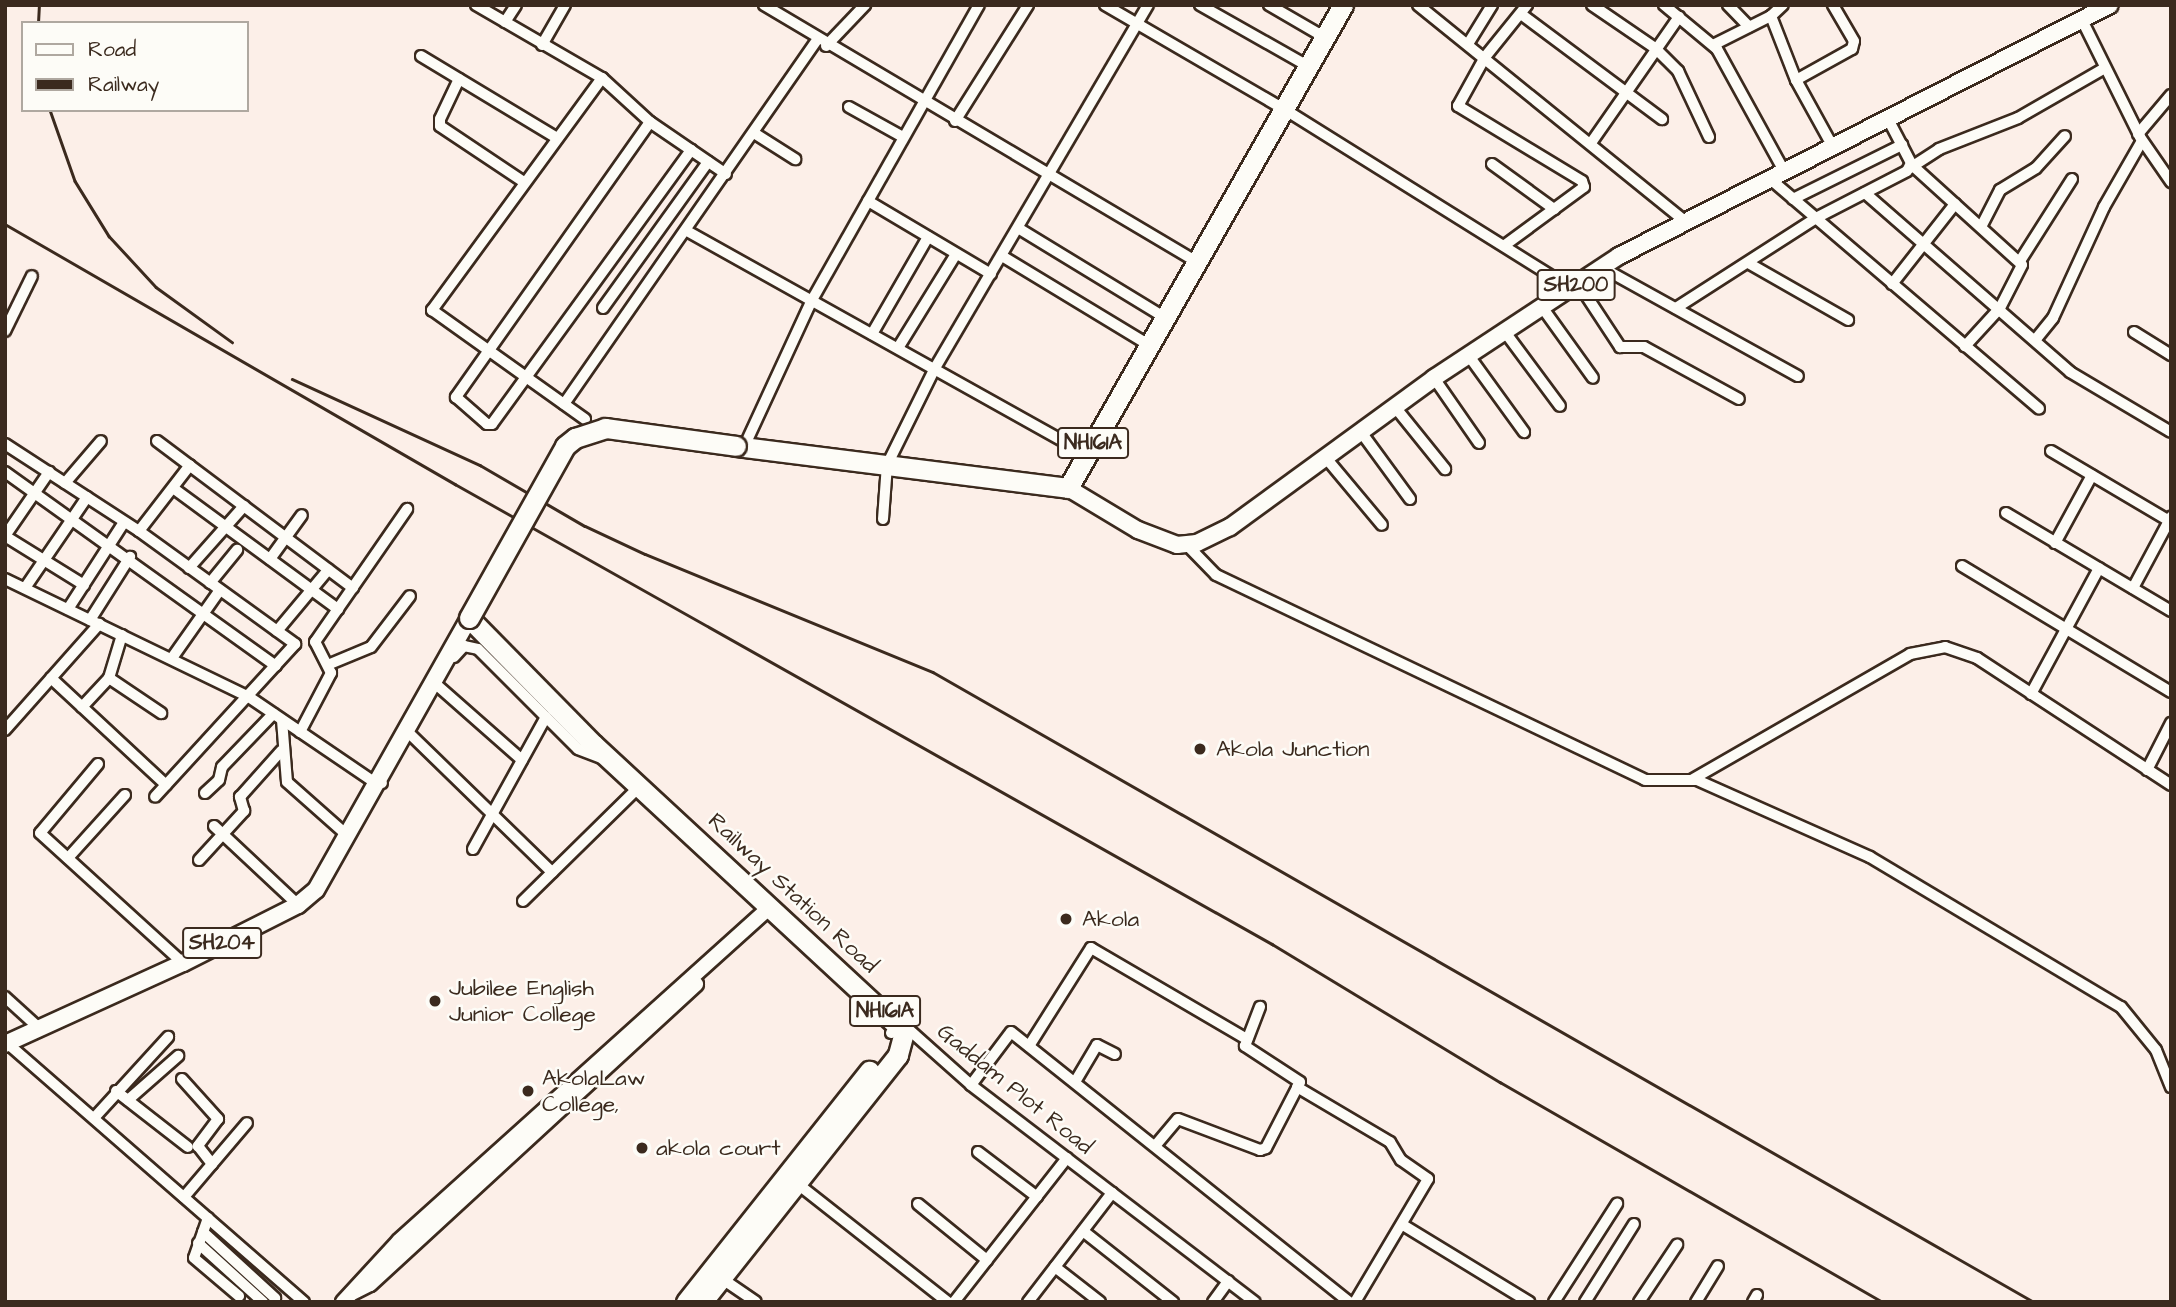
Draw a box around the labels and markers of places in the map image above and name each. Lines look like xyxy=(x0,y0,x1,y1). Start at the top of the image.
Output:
place label: Akola Junction xyxy=(1216,735,1369,763)
marker: Akola Junction xyxy=(1190,739,1210,759)
place label: Akola xyxy=(1082,905,1139,933)
marker: Akola xyxy=(1056,909,1076,929)
place label: Jubilee English Junior College xyxy=(449,974,596,1028)
marker: Jubilee English Junior College xyxy=(427,993,443,1009)
place label: AkolaLaw College, xyxy=(542,1064,645,1118)
marker: AkolaLaw College, xyxy=(520,1083,536,1099)
place label: akola court xyxy=(656,1134,780,1162)
marker: akola court xyxy=(634,1140,650,1156)

